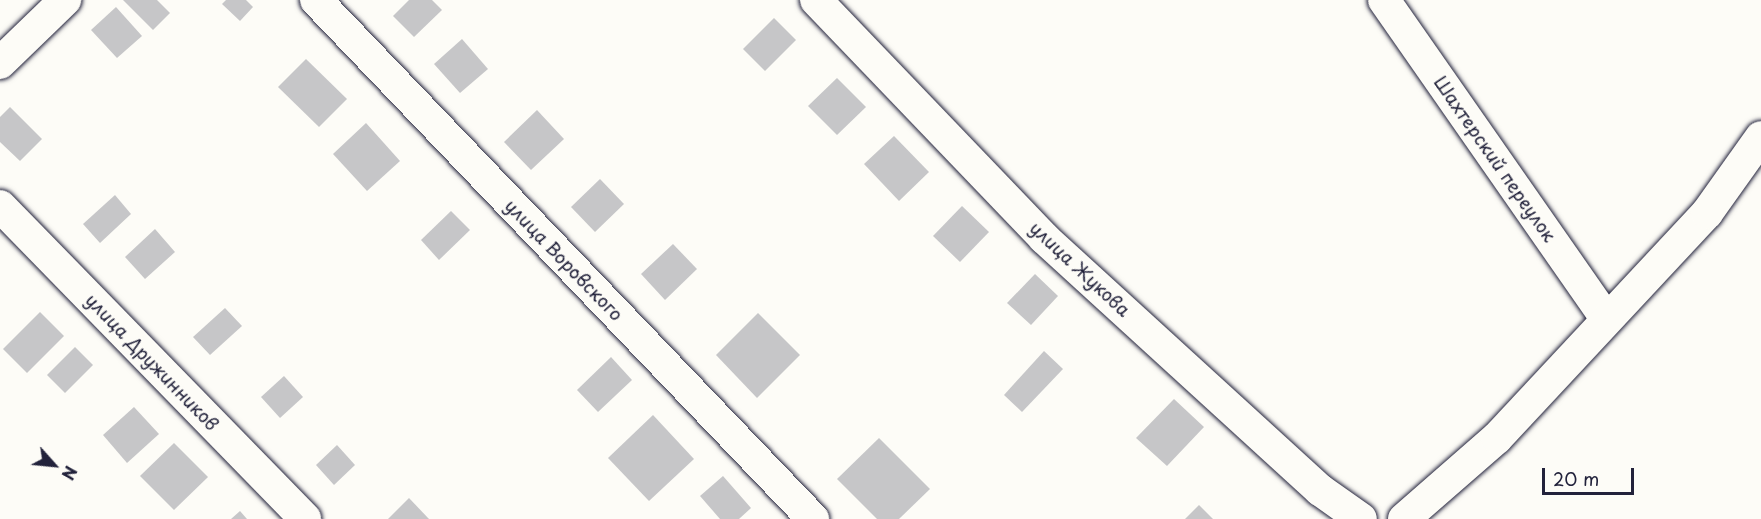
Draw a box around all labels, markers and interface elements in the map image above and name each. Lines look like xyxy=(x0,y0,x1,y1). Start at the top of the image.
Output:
street label: Шахтерский переулок xyxy=(1430,72,1560,246)
street label: улица Воровского xyxy=(500,194,628,326)
street label: улица Жукова xyxy=(1025,217,1135,321)
street label: улица Дружинников xyxy=(81,289,223,435)
north arrow xyxy=(24,435,84,495)
scale bar xyxy=(1545,456,1636,494)
text: N xyxy=(56,462,84,484)
text: 20 m xyxy=(1553,465,1599,492)

